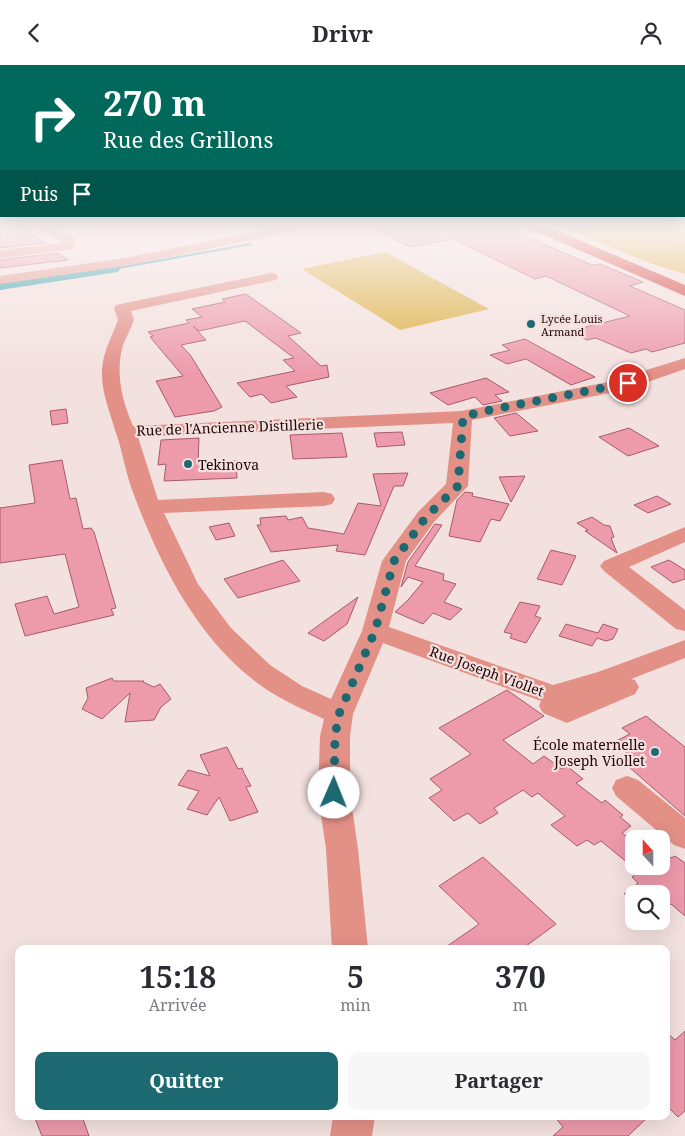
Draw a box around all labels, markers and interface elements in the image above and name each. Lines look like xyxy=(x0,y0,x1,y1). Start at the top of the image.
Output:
text: Drivr xyxy=(312,18,373,48)
icon: back xyxy=(20,19,48,47)
icon: person xyxy=(637,19,665,47)
text: 270 m xyxy=(103,79,206,126)
icon: right xyxy=(20,85,85,150)
text: Rue des Grillons xyxy=(103,124,273,154)
icon: arrive xyxy=(68,180,96,208)
text: Puis xyxy=(20,181,58,207)
place label: Lycée Louis Armand xyxy=(541,311,602,339)
marker: Lycée Louis Armand xyxy=(525,318,537,330)
pin xyxy=(607,362,649,404)
icon: arrive xyxy=(614,369,642,397)
street label: Rue de l'Ancienne Distillerie xyxy=(136,414,324,440)
place label: Tekinova xyxy=(198,455,259,474)
marker: Tekinova xyxy=(182,458,194,470)
street label: Rue Joseph Viollet xyxy=(427,641,547,701)
place label: École maternelle Joseph Viollet xyxy=(533,735,645,770)
marker: École maternelle Joseph Viollet xyxy=(649,746,661,758)
position arrow xyxy=(307,766,359,818)
north arrow xyxy=(625,830,670,875)
map controls xyxy=(625,830,670,930)
button: search xyxy=(625,885,670,930)
text: 15:18 xyxy=(139,956,216,997)
text: 5 xyxy=(347,956,364,997)
text: 370 xyxy=(495,956,546,997)
text: Arrivée xyxy=(149,994,207,1016)
text: min xyxy=(340,994,371,1016)
text: m xyxy=(513,994,528,1016)
button: Quitter xyxy=(35,1052,338,1110)
button: Partager xyxy=(348,1052,650,1110)

